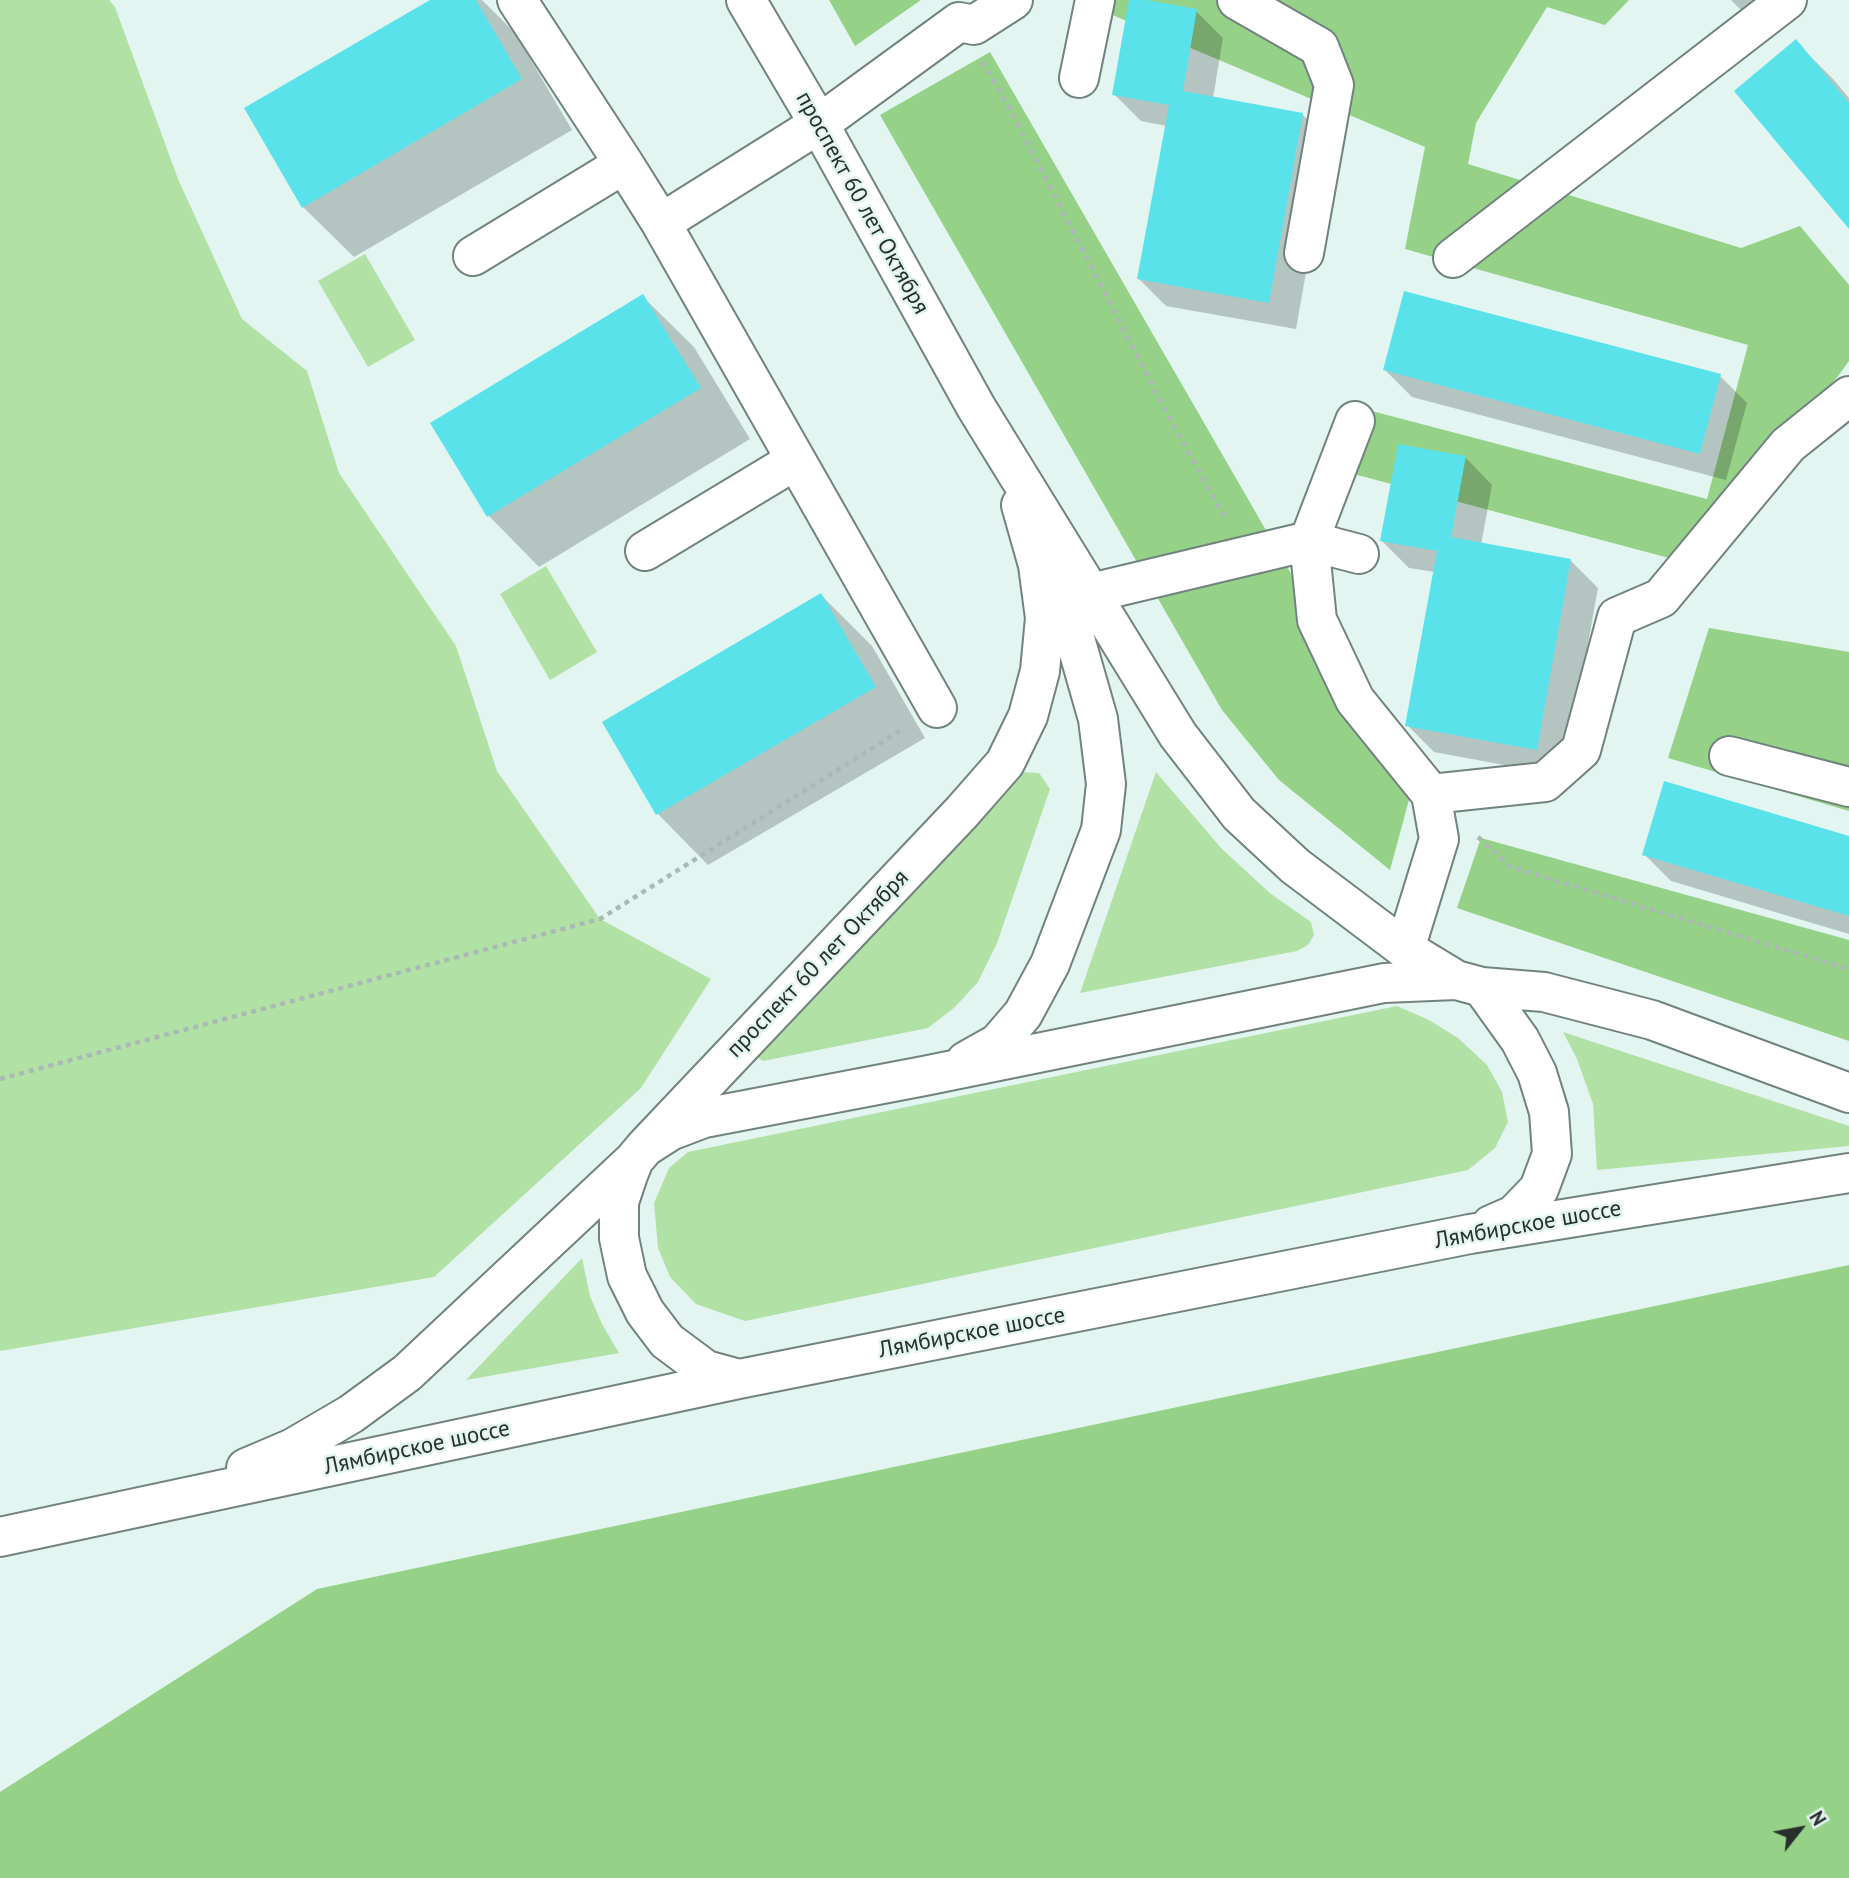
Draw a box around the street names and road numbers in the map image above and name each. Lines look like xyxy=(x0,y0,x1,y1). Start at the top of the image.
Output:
street label: проспект 60 лет Октября xyxy=(789,87,935,319)
street label: проспект 60 лет Октября xyxy=(721,865,915,1063)
street label: Лямбирское шоссе xyxy=(1432,1195,1624,1255)
street label: Лямбирское шоссе xyxy=(876,1301,1068,1365)
street label: Лямбирское шоссе xyxy=(322,1415,512,1481)

